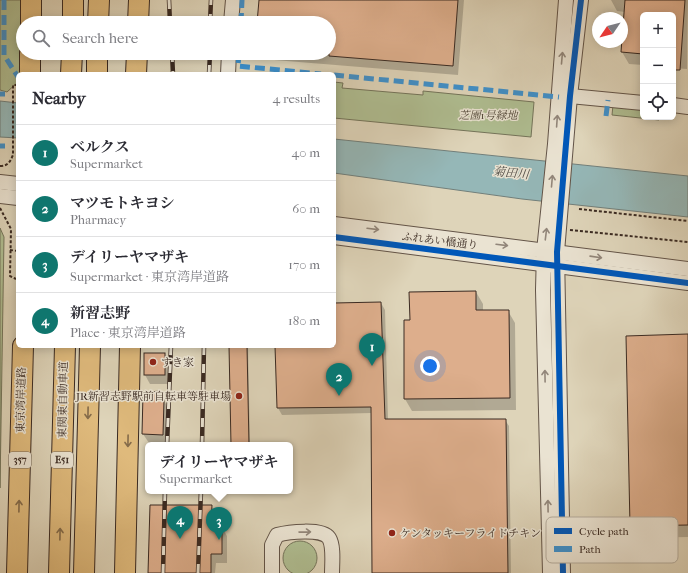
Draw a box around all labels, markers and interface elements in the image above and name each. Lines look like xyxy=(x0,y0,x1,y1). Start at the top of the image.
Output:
north arrow xyxy=(592,12,628,48)
map controls xyxy=(640,12,676,120)
button: + xyxy=(640,12,676,48)
search box xyxy=(16,16,336,60)
icon: search xyxy=(30,27,52,49)
text: Search here xyxy=(62,29,138,47)
button: − xyxy=(640,48,676,84)
one-way arrow xyxy=(558,52,565,65)
button: locate xyxy=(640,84,676,120)
text: Nearby xyxy=(32,88,86,108)
text: 4 results xyxy=(273,91,320,106)
park label: 芝園1号緑地 xyxy=(458,109,518,122)
one-way arrow xyxy=(553,115,560,128)
text: ベルクス xyxy=(70,138,130,156)
text: 1 xyxy=(43,145,47,160)
text: 40 m xyxy=(292,145,320,160)
text: Supermarket xyxy=(70,156,143,171)
water label: 菊田川 xyxy=(492,164,532,182)
one-way arrow xyxy=(548,175,555,188)
text: マツモトキヨシ xyxy=(70,194,175,212)
text: 2 xyxy=(42,201,48,216)
text: 60 m xyxy=(292,201,320,216)
text: Pharmacy xyxy=(70,212,126,227)
one-way arrow xyxy=(366,225,379,233)
one-way arrow xyxy=(542,228,550,241)
street label: ふれあい橋通り xyxy=(401,230,479,252)
one-way arrow xyxy=(495,242,508,249)
text: デイリーヤマザキ xyxy=(70,248,189,266)
one-way arrow xyxy=(589,253,602,261)
text: 3 xyxy=(42,257,48,272)
text: 170 m xyxy=(288,257,320,272)
text: Supermarket · 東京湾岸道路 xyxy=(70,269,229,284)
text: 新習志野 xyxy=(70,304,130,322)
text: 4 xyxy=(41,313,49,328)
text: 180 m xyxy=(288,313,320,328)
text: Place · 東京湾岸道路 xyxy=(70,325,186,340)
pin: 1 xyxy=(359,333,385,366)
place label: すき家 xyxy=(161,356,194,369)
your location xyxy=(420,356,440,376)
marker: すき家 xyxy=(148,357,158,367)
street label: 東関東自動車道 xyxy=(56,361,70,439)
pin: 2 xyxy=(326,363,352,396)
street label: 東京湾岸道路 xyxy=(14,367,28,433)
one-way arrow xyxy=(541,370,549,383)
place label: JR新習志野駅前自転車等駐車場 xyxy=(75,390,231,403)
marker: JR新習志野駅前自転車等駐車場 xyxy=(234,391,244,401)
one-way arrow xyxy=(85,406,92,419)
one-way arrow xyxy=(124,434,132,447)
popup xyxy=(145,442,293,494)
road number: 357 xyxy=(9,452,31,468)
road number: E51 xyxy=(51,452,73,468)
text: デイリーヤマザキ xyxy=(160,453,278,471)
text: Supermarket xyxy=(160,471,232,486)
one-way arrow xyxy=(15,500,22,513)
one-way arrow xyxy=(544,500,552,513)
pin: 4 xyxy=(167,506,193,539)
pin: 3 xyxy=(206,507,232,540)
legend xyxy=(546,517,678,563)
text: Cycle path xyxy=(579,525,630,538)
place label: ケンタッキーフライドチキン xyxy=(400,527,541,540)
one-way arrow xyxy=(56,528,64,541)
marker: ケンタッキーフライドチキン xyxy=(387,528,397,538)
one-way arrow xyxy=(298,529,311,536)
text: Path xyxy=(579,543,602,556)

